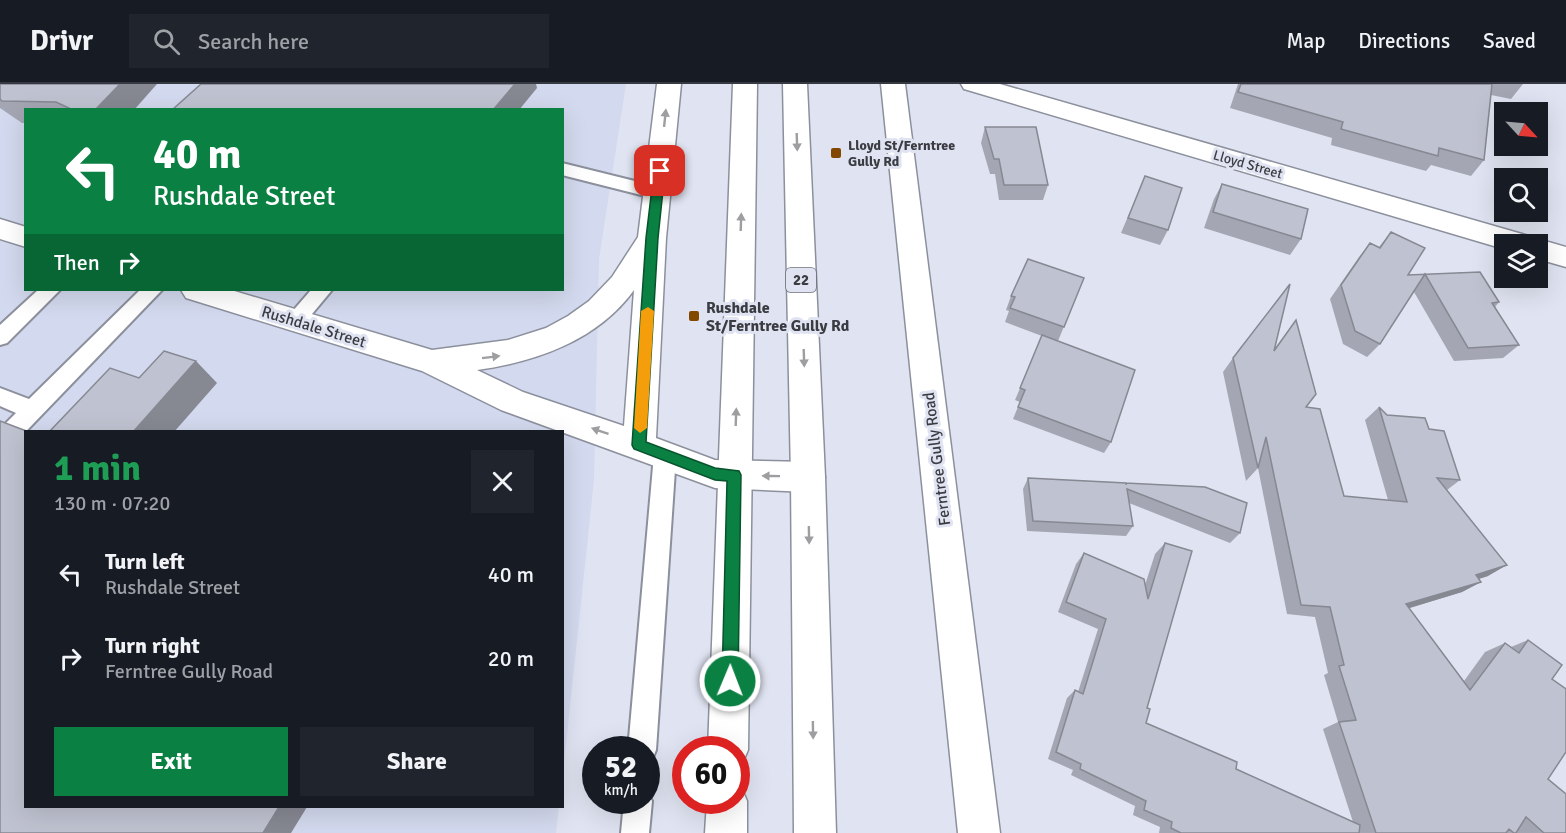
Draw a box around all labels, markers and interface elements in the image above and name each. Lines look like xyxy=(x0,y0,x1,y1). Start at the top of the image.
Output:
search box xyxy=(129,14,549,68)
text: Drivr xyxy=(30,24,93,58)
icon: search xyxy=(150,25,183,58)
text: Search here xyxy=(198,28,309,55)
text: Map xyxy=(1287,28,1325,54)
text: Directions xyxy=(1358,28,1450,54)
text: Saved xyxy=(1483,28,1536,54)
north arrow xyxy=(1494,102,1548,156)
map controls xyxy=(1494,102,1548,288)
one-way arrow xyxy=(660,108,670,127)
text: 40 m xyxy=(153,129,242,180)
icon: left xyxy=(54,132,132,210)
one-way arrow xyxy=(792,133,801,152)
place label: Lloyd St/Ferntree Gully Rd xyxy=(848,137,955,170)
pin xyxy=(634,145,685,196)
marker: Lloyd St/Ferntree Gully Rd xyxy=(829,146,843,160)
street label: Lloyd Street xyxy=(1211,146,1285,183)
icon: arrive xyxy=(643,154,676,187)
button: search xyxy=(1494,168,1548,222)
text: Rushdale Street xyxy=(153,180,335,213)
one-way arrow xyxy=(736,212,746,231)
button: layers xyxy=(1494,234,1548,288)
icon: right xyxy=(112,246,145,279)
text: Then xyxy=(54,249,100,276)
road number: 22 xyxy=(786,268,816,292)
place label: Rushdale St/Ferntree Gully Rd xyxy=(706,298,850,336)
street label: Rushdale Street xyxy=(259,302,369,352)
marker: Rushdale St/Ferntree Gully Rd xyxy=(687,309,701,323)
one-way arrow xyxy=(799,349,808,368)
one-way arrow xyxy=(481,352,500,361)
street label: Ferntree Gully Road xyxy=(919,391,955,527)
one-way arrow xyxy=(731,407,741,426)
one-way arrow xyxy=(591,425,609,435)
text: 1 min xyxy=(54,446,141,491)
button: close xyxy=(471,450,534,513)
one-way arrow xyxy=(762,471,781,481)
text: 130 m · 07:20 xyxy=(54,491,170,516)
one-way arrow xyxy=(804,526,814,545)
text: Turn left xyxy=(105,548,185,575)
icon: left xyxy=(54,558,87,591)
text: 40 m xyxy=(488,561,534,588)
text: Rushdale Street xyxy=(105,575,240,600)
text: Turn right xyxy=(105,632,200,659)
icon: right xyxy=(54,642,87,675)
text: 20 m xyxy=(488,645,534,672)
position arrow xyxy=(698,649,762,713)
text: Ferntree Gully Road xyxy=(105,659,273,684)
one-way arrow xyxy=(808,721,818,740)
button: Exit xyxy=(54,727,288,796)
button: Share xyxy=(300,727,534,796)
speed limit sign: 60 xyxy=(672,736,750,814)
text: 52 xyxy=(605,749,637,786)
text: km/h xyxy=(604,781,638,799)

